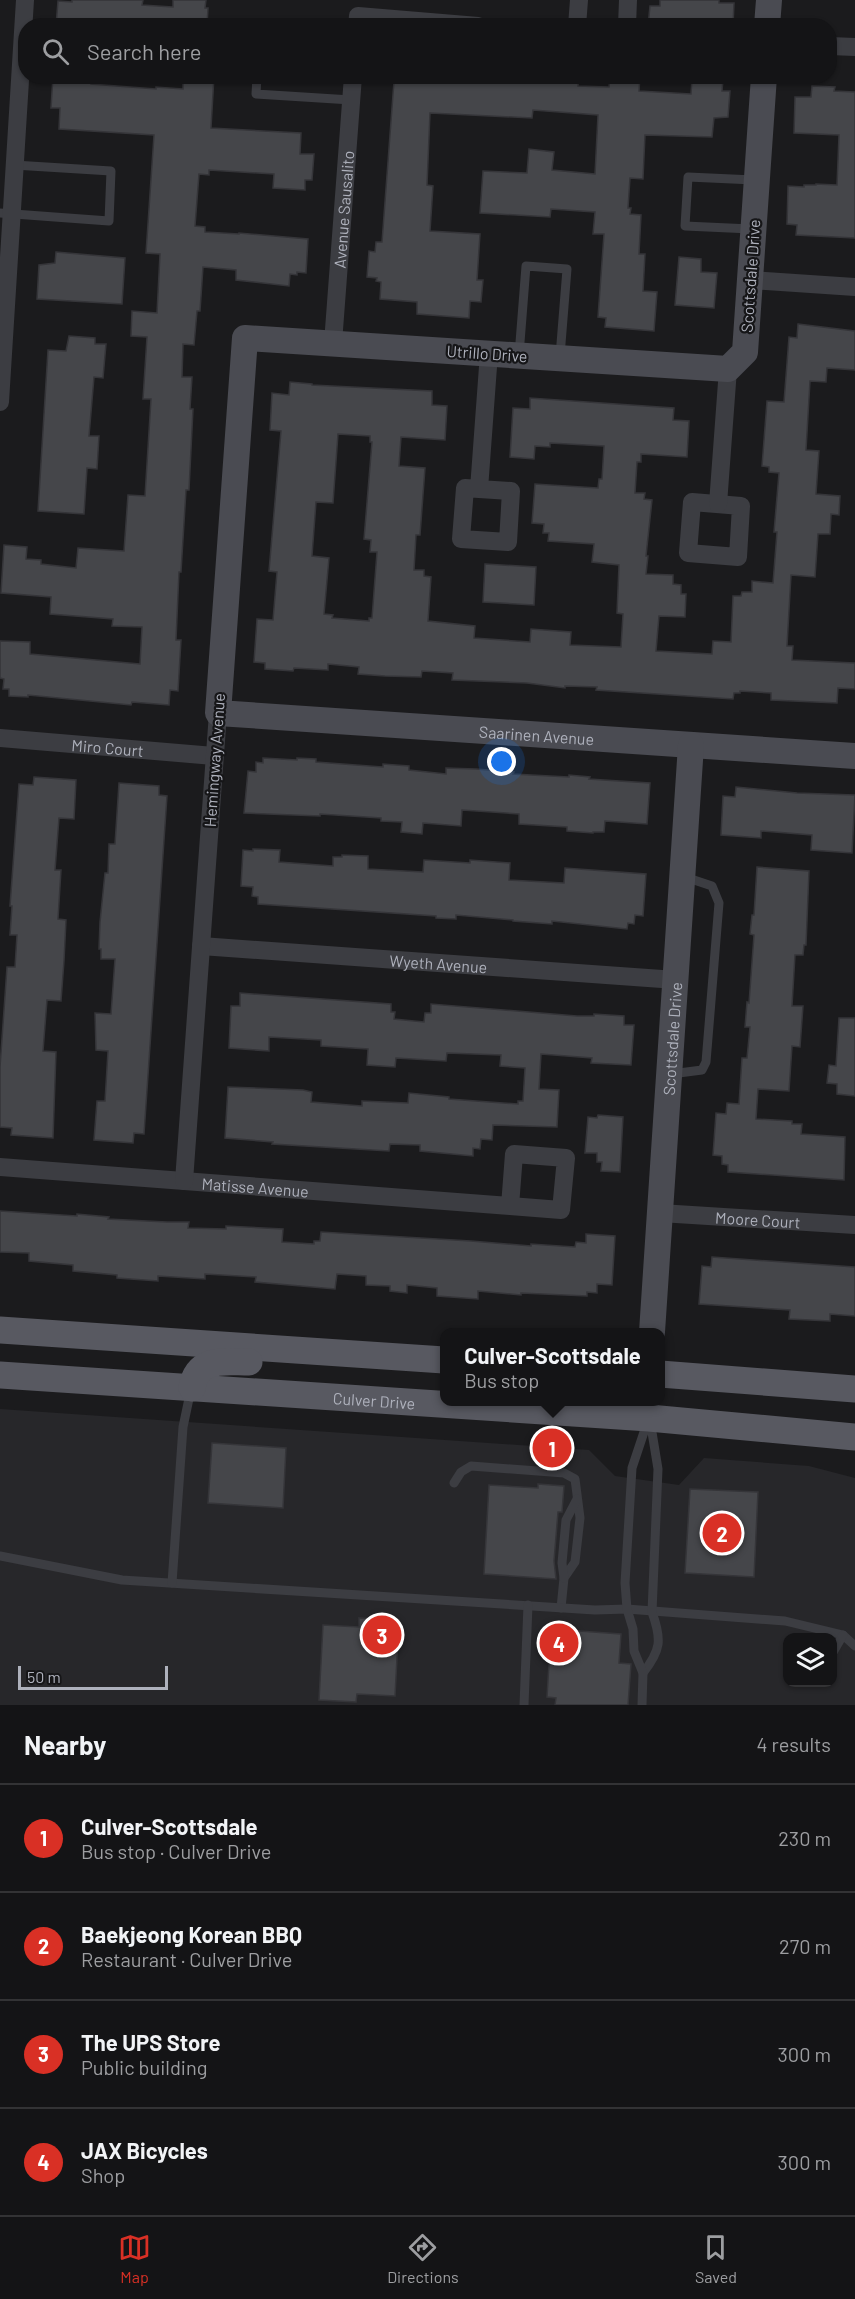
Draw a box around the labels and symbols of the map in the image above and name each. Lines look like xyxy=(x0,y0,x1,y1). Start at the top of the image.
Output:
street label: Avenue Sausalito xyxy=(329,150,357,269)
street label: Scottsdale Drive xyxy=(737,219,763,333)
street label: Utrillo Drive xyxy=(446,341,528,365)
street label: Hemingway Avenue xyxy=(200,692,228,828)
street label: Saarinen Avenue xyxy=(478,721,595,748)
street label: Miro Court xyxy=(71,735,144,760)
your location xyxy=(487,747,516,776)
street label: Wyeth Avenue xyxy=(389,950,488,976)
street label: Scottsdale Drive xyxy=(658,981,685,1096)
street label: Matisse Avenue xyxy=(201,1173,309,1200)
street label: Moore Court xyxy=(715,1207,801,1231)
street label: Culver Drive xyxy=(332,1388,416,1412)
pin: 1 xyxy=(532,1426,572,1470)
pin: 2 xyxy=(702,1510,742,1556)
pin: 3 xyxy=(362,1612,401,1658)
pin: 4 xyxy=(540,1620,578,1666)
scale bar xyxy=(18,1663,168,1690)

